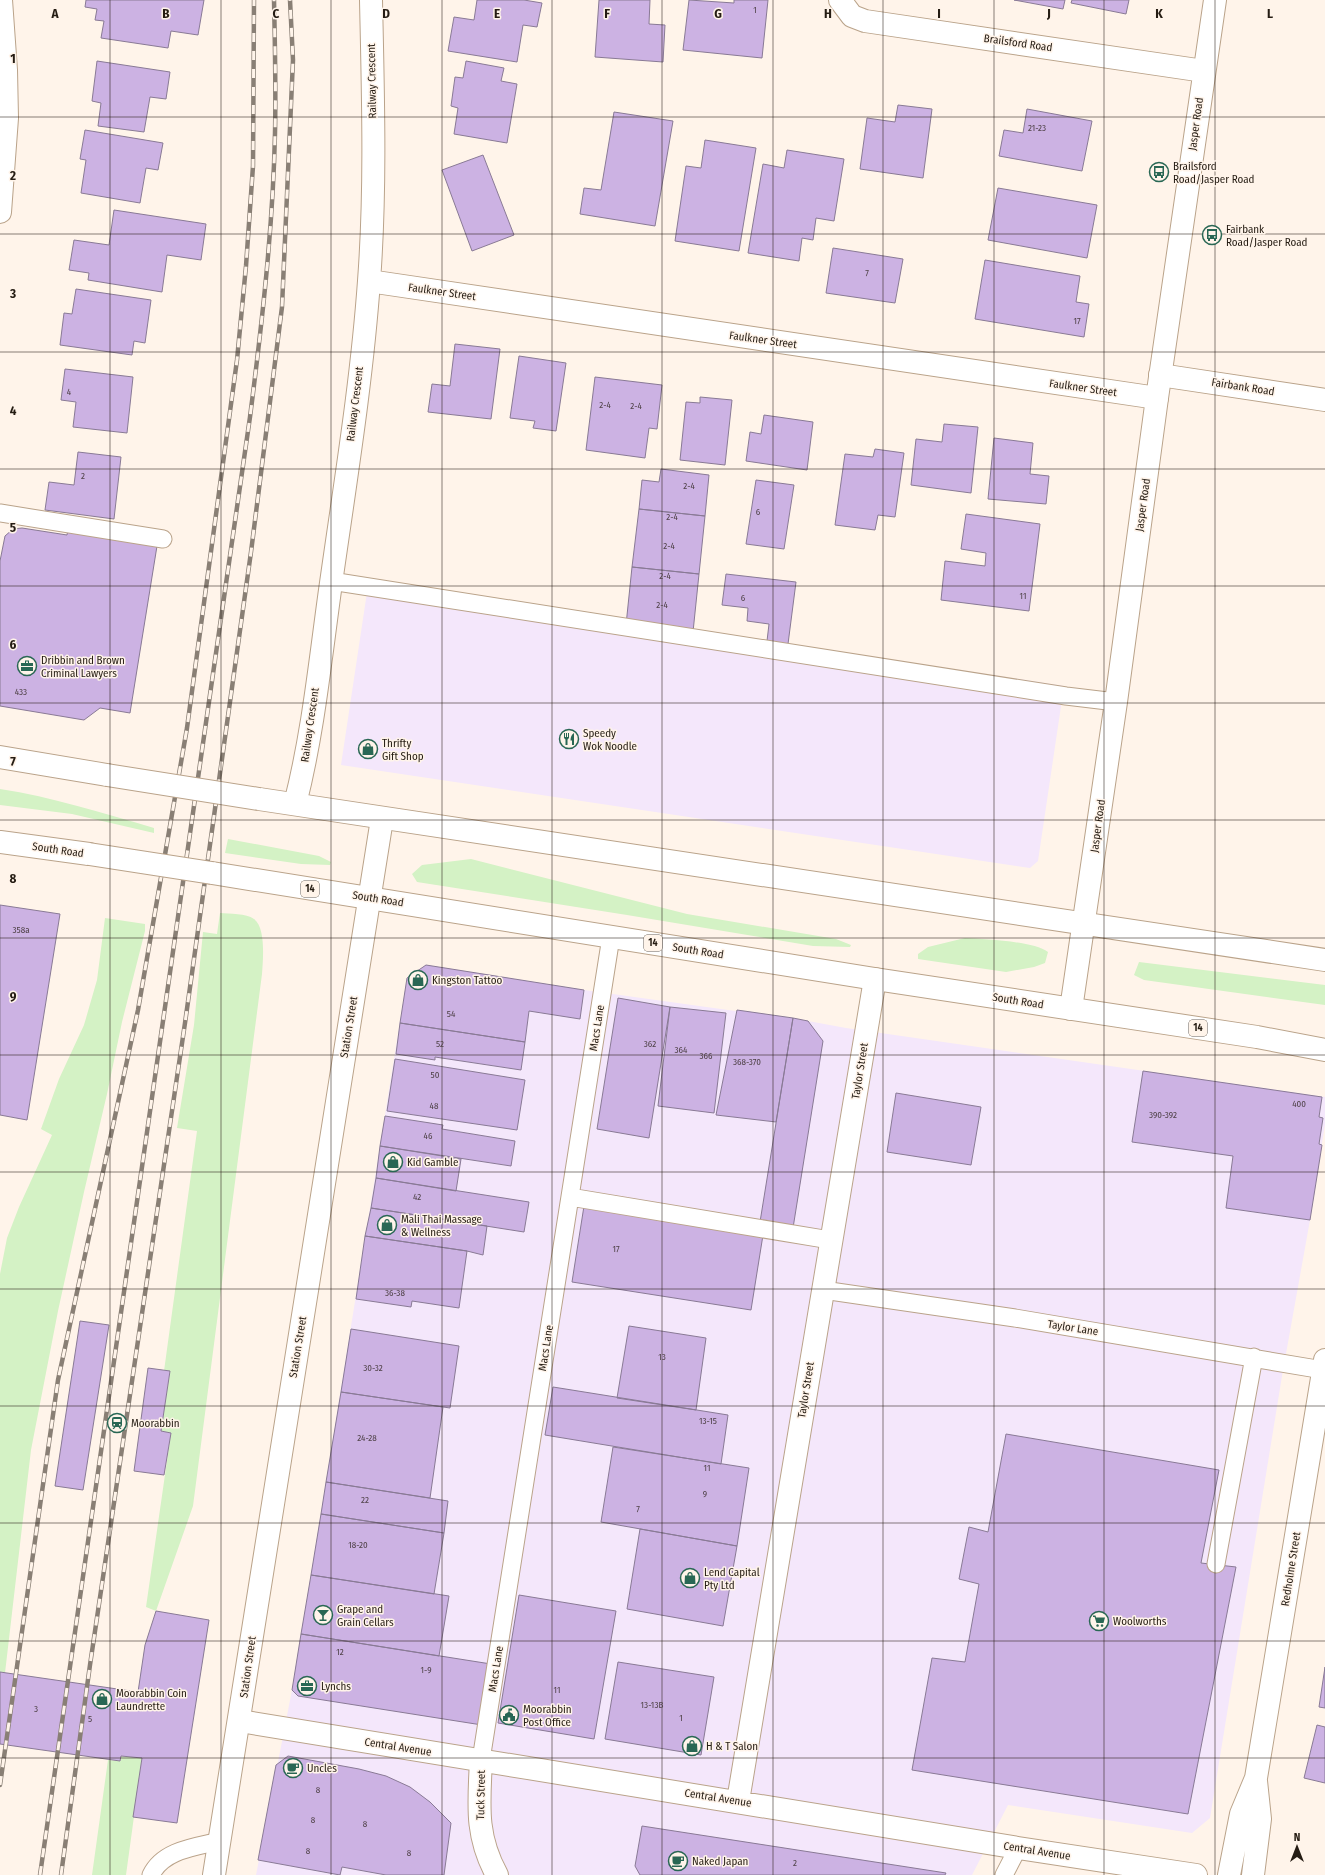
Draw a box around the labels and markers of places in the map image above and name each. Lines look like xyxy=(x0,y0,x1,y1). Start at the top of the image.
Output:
place label: Brailsford Road/Jasper Road xyxy=(1173,160,1254,186)
bus stop icon: Brailsford Road/Jasper Road xyxy=(1148,161,1170,183)
place label: Fairbank Road/Jasper Road xyxy=(1226,223,1307,249)
bus stop icon: Fairbank Road/Jasper Road xyxy=(1201,224,1223,246)
place label: Dribbin and Brown Criminal Lawyers xyxy=(41,654,125,680)
office icon: Dribbin and Brown Criminal Lawyers xyxy=(16,655,38,677)
place label: Speedy Wok Noodle xyxy=(583,727,637,753)
restaurant icon: Speedy Wok Noodle xyxy=(558,728,580,750)
place label: Thrifty Gift Shop xyxy=(382,737,424,763)
shop icon: Thrifty Gift Shop xyxy=(357,738,379,760)
shop icon: Kingston Tattoo xyxy=(407,969,429,991)
place label: Kingston Tattoo xyxy=(432,974,503,987)
shop icon: Kid Gamble xyxy=(382,1151,404,1173)
place label: Kid Gamble xyxy=(407,1156,458,1169)
place label: Mali Thai Massage & Wellness xyxy=(401,1213,482,1239)
shop icon: Mali Thai Massage & Wellness xyxy=(376,1214,398,1236)
station icon: Moorabbin xyxy=(106,1412,128,1434)
place label: Moorabbin xyxy=(131,1417,180,1430)
place label: Lend Capital Pty Ltd xyxy=(704,1566,760,1592)
shop icon: Lend Capital Pty Ltd xyxy=(679,1567,701,1589)
place label: Grape and Grain Cellars xyxy=(337,1603,394,1629)
bar icon: Grape and Grain Cellars xyxy=(312,1604,334,1626)
supermarket icon: Woolworths xyxy=(1088,1610,1110,1632)
place label: Woolworths xyxy=(1113,1615,1167,1628)
office icon: Lynchs xyxy=(296,1675,318,1697)
place label: Lynchs xyxy=(321,1680,351,1693)
place label: Moorabbin Coin Laundrette xyxy=(116,1687,187,1713)
shop icon: Moorabbin Coin Laundrette xyxy=(91,1688,113,1710)
place label: Moorabbin Post Office xyxy=(523,1703,572,1729)
public building icon: Moorabbin Post Office xyxy=(498,1704,520,1726)
shop icon: H & T Salon xyxy=(681,1735,703,1757)
place label: H & T Salon xyxy=(706,1740,758,1753)
cafe icon: Uncles xyxy=(282,1757,304,1779)
place label: Uncles xyxy=(307,1762,337,1775)
cafe icon: Naked Japan xyxy=(667,1850,689,1872)
place label: Naked Japan xyxy=(692,1855,748,1868)

